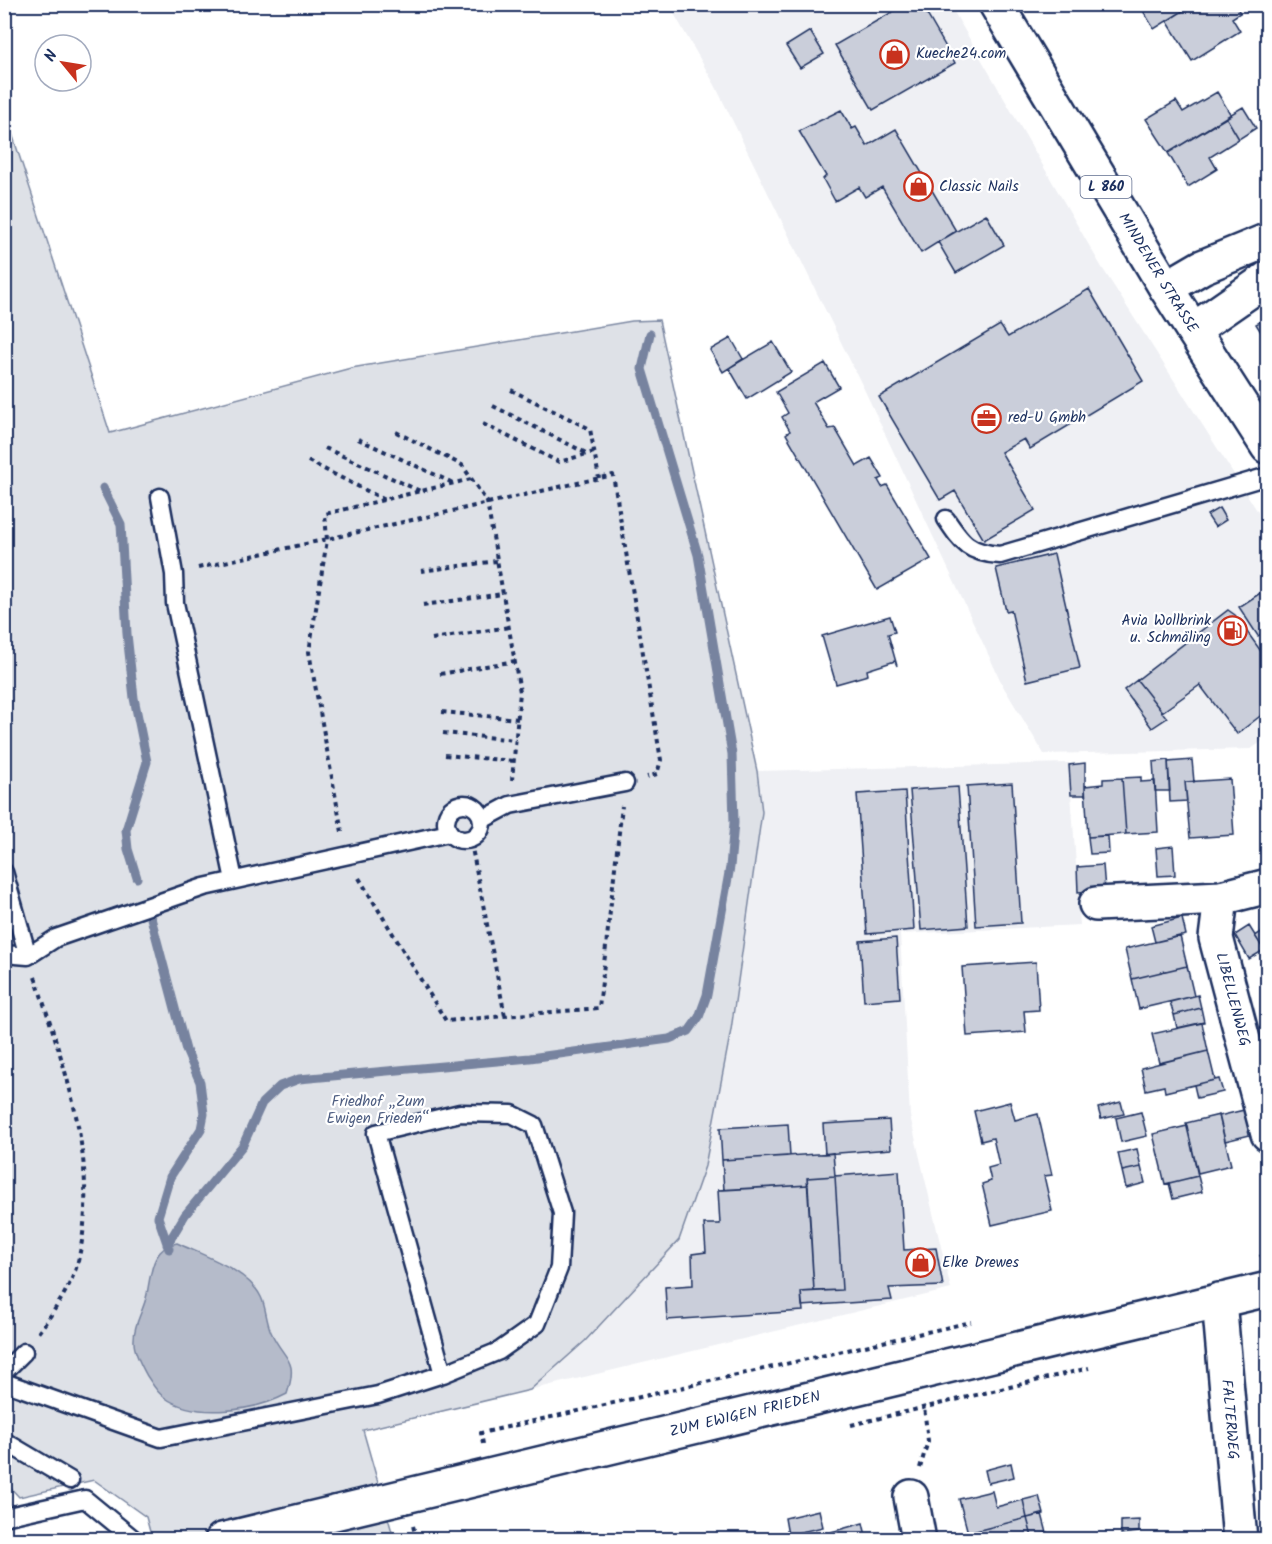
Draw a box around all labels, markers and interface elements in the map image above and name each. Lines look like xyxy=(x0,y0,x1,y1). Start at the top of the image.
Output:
north arrow xyxy=(33,33,93,93)
shop icon: Kueche24.com xyxy=(879,38,911,70)
place label: Kueche24.com xyxy=(916,42,1006,66)
text: N xyxy=(38,46,65,67)
shop icon: Classic Nails xyxy=(902,171,934,203)
place label: Classic Nails xyxy=(939,175,1019,199)
road number: L 860 xyxy=(1080,176,1132,198)
street label: MINDENER STRASSE xyxy=(1112,208,1205,339)
office icon: red-U Gmbh xyxy=(971,402,1003,434)
place label: red-U Gmbh xyxy=(1008,406,1086,430)
place label: Avia Wollbrink u. Schmäling xyxy=(1122,609,1212,650)
fuel station icon: Avia Wollbrink u. Schmäling xyxy=(1216,614,1248,646)
street label: LIBELLENWEG xyxy=(1208,950,1256,1049)
park label: Friedhof „Zum Ewigen Frieden“ xyxy=(326,1090,430,1131)
shop icon: Elke Drewes xyxy=(905,1247,937,1279)
place label: Elke Drewes xyxy=(942,1251,1019,1275)
street label: FALTERWEG xyxy=(1214,1378,1245,1461)
street label: ZUM EWIGEN FRIEDEN xyxy=(667,1385,823,1444)

